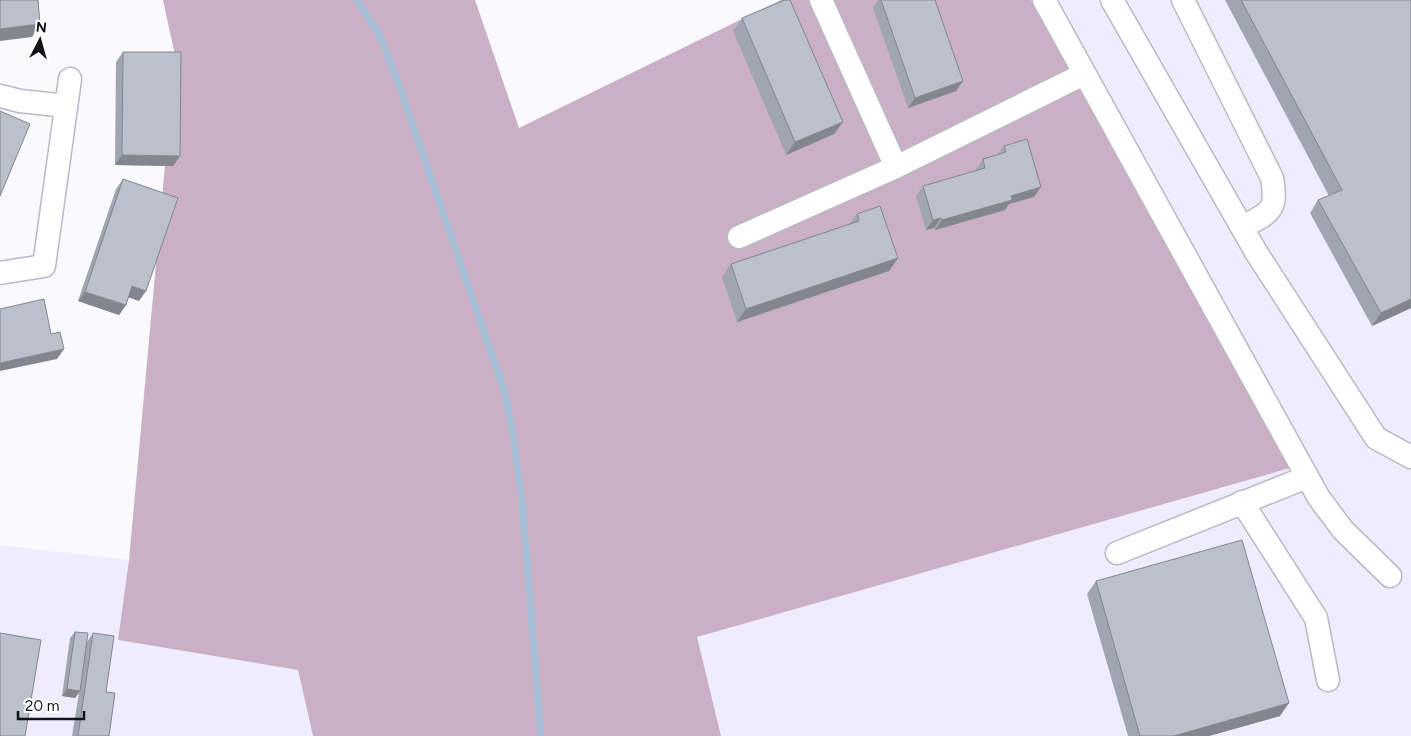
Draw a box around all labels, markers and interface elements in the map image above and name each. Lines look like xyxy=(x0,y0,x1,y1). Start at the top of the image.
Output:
north arrow xyxy=(15,15,65,65)
text: N xyxy=(35,19,48,37)
scale bar xyxy=(18,688,84,720)
text: 20 m xyxy=(25,697,59,715)

